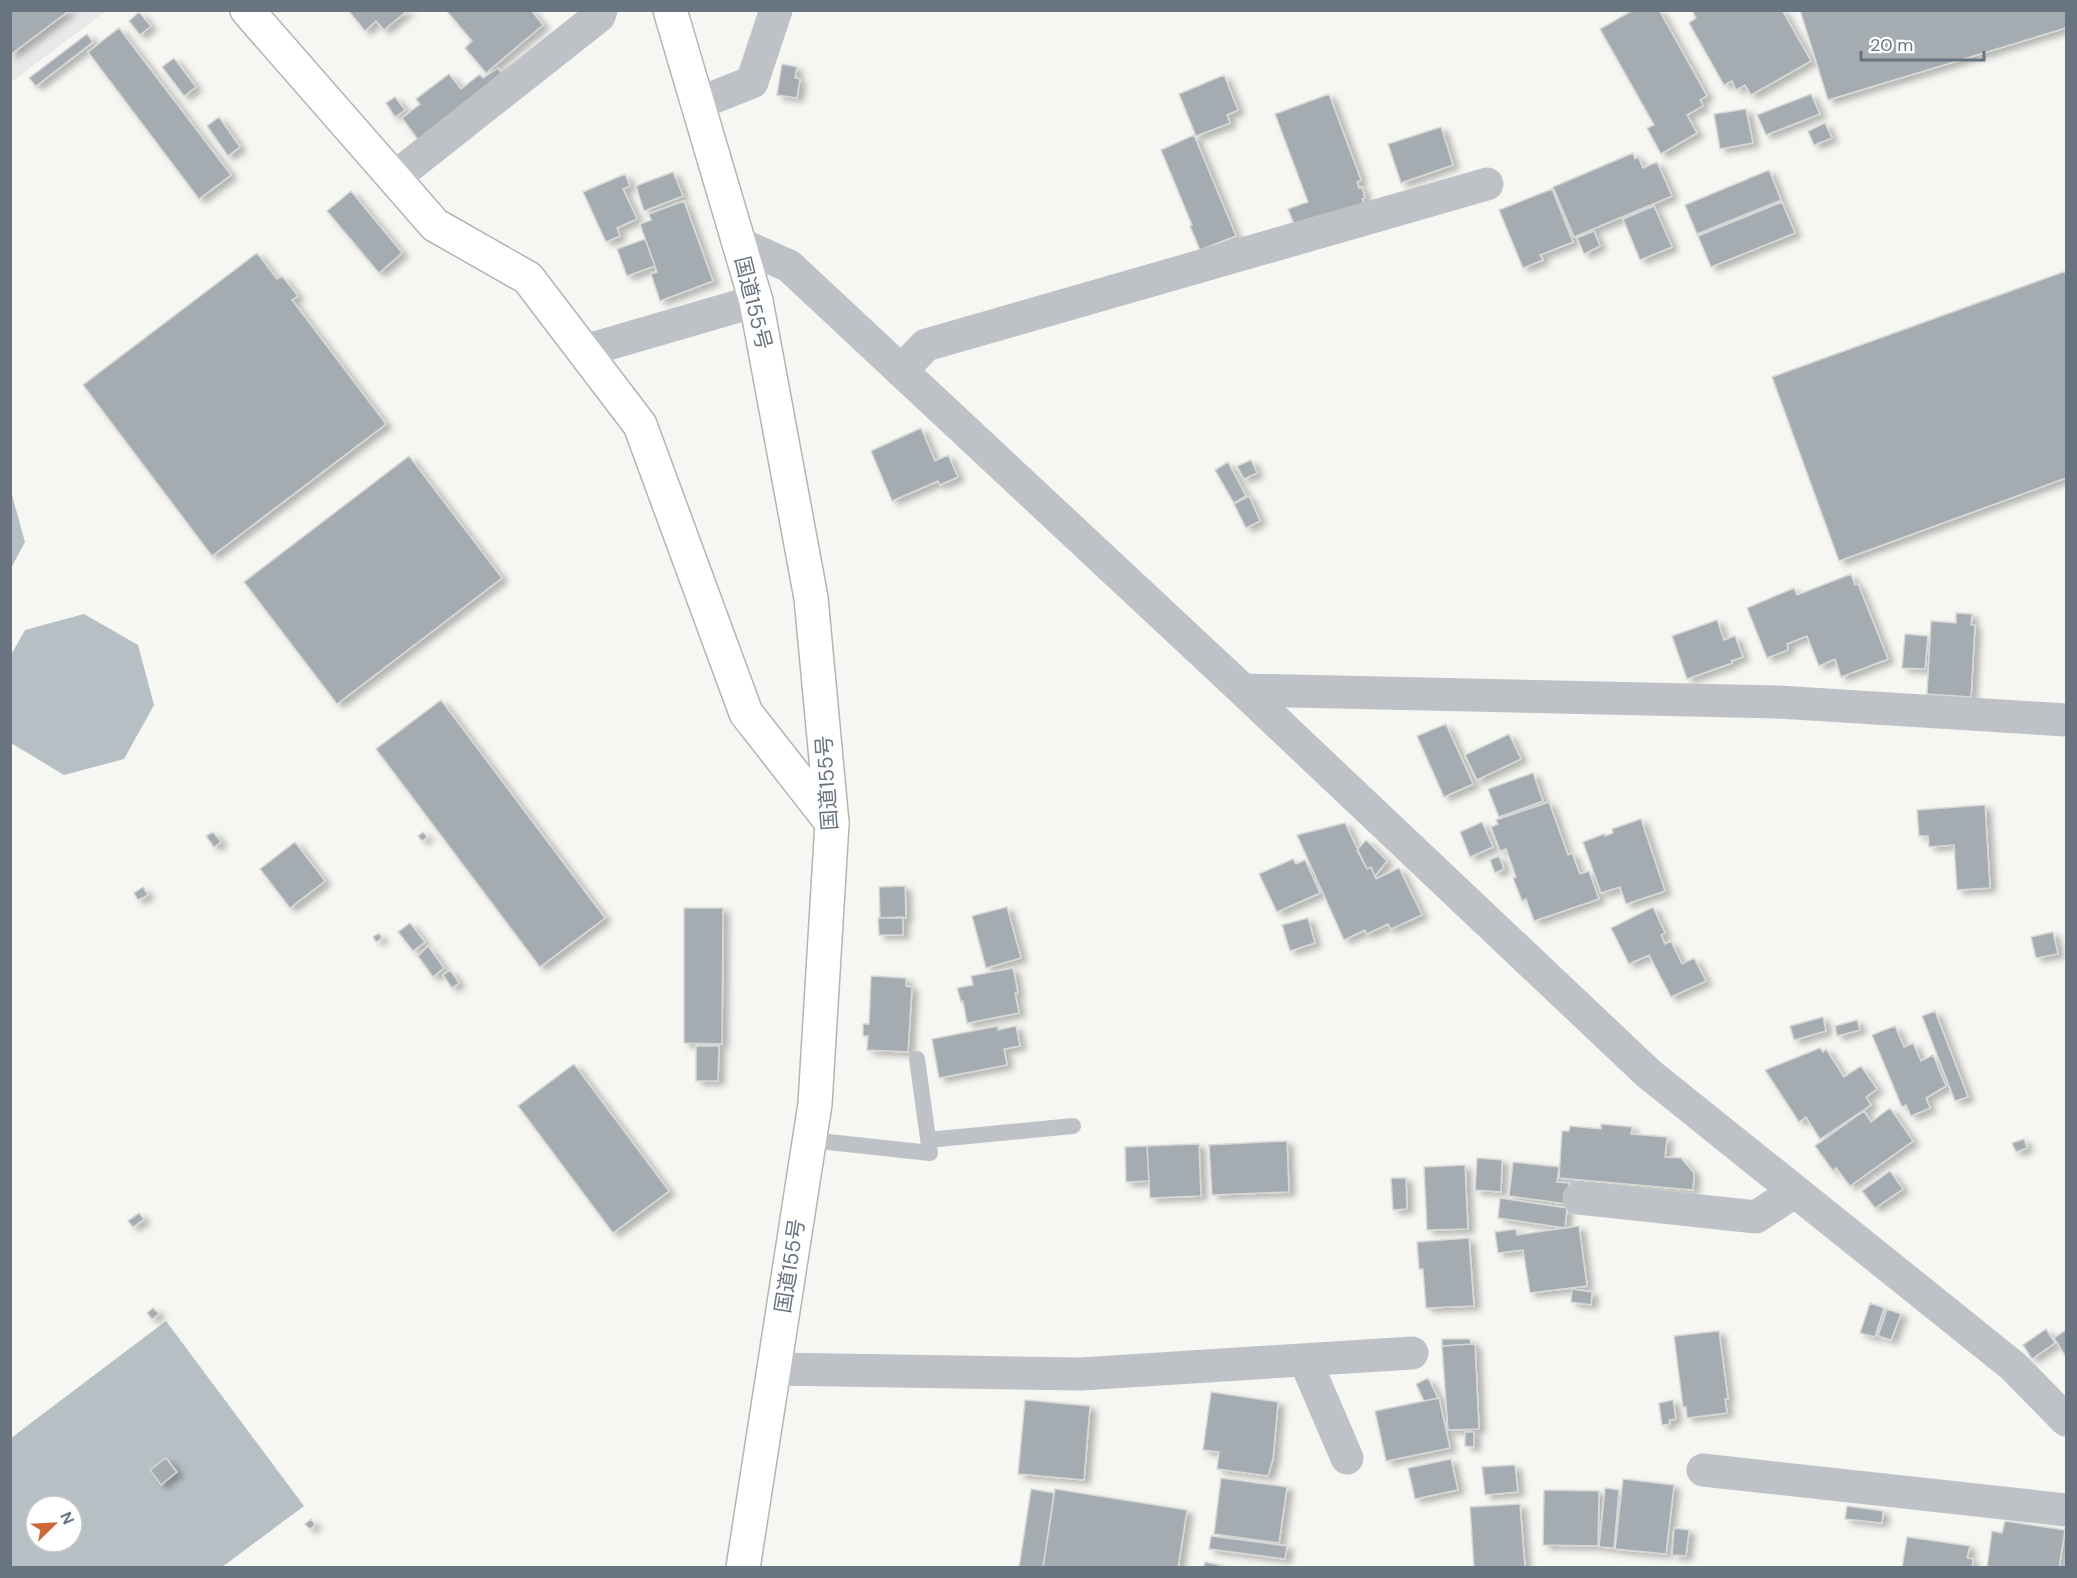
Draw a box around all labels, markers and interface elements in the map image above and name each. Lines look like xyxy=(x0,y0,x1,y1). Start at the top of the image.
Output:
scale bar xyxy=(1861,24,1984,62)
text: 20 m xyxy=(1870,33,1913,57)
street label: 国道155号 xyxy=(728,253,778,353)
street label: 国道155号 xyxy=(810,735,844,831)
street label: 国道155号 xyxy=(769,1217,811,1315)
north arrow xyxy=(24,1494,84,1554)
text: N xyxy=(55,1509,79,1528)

